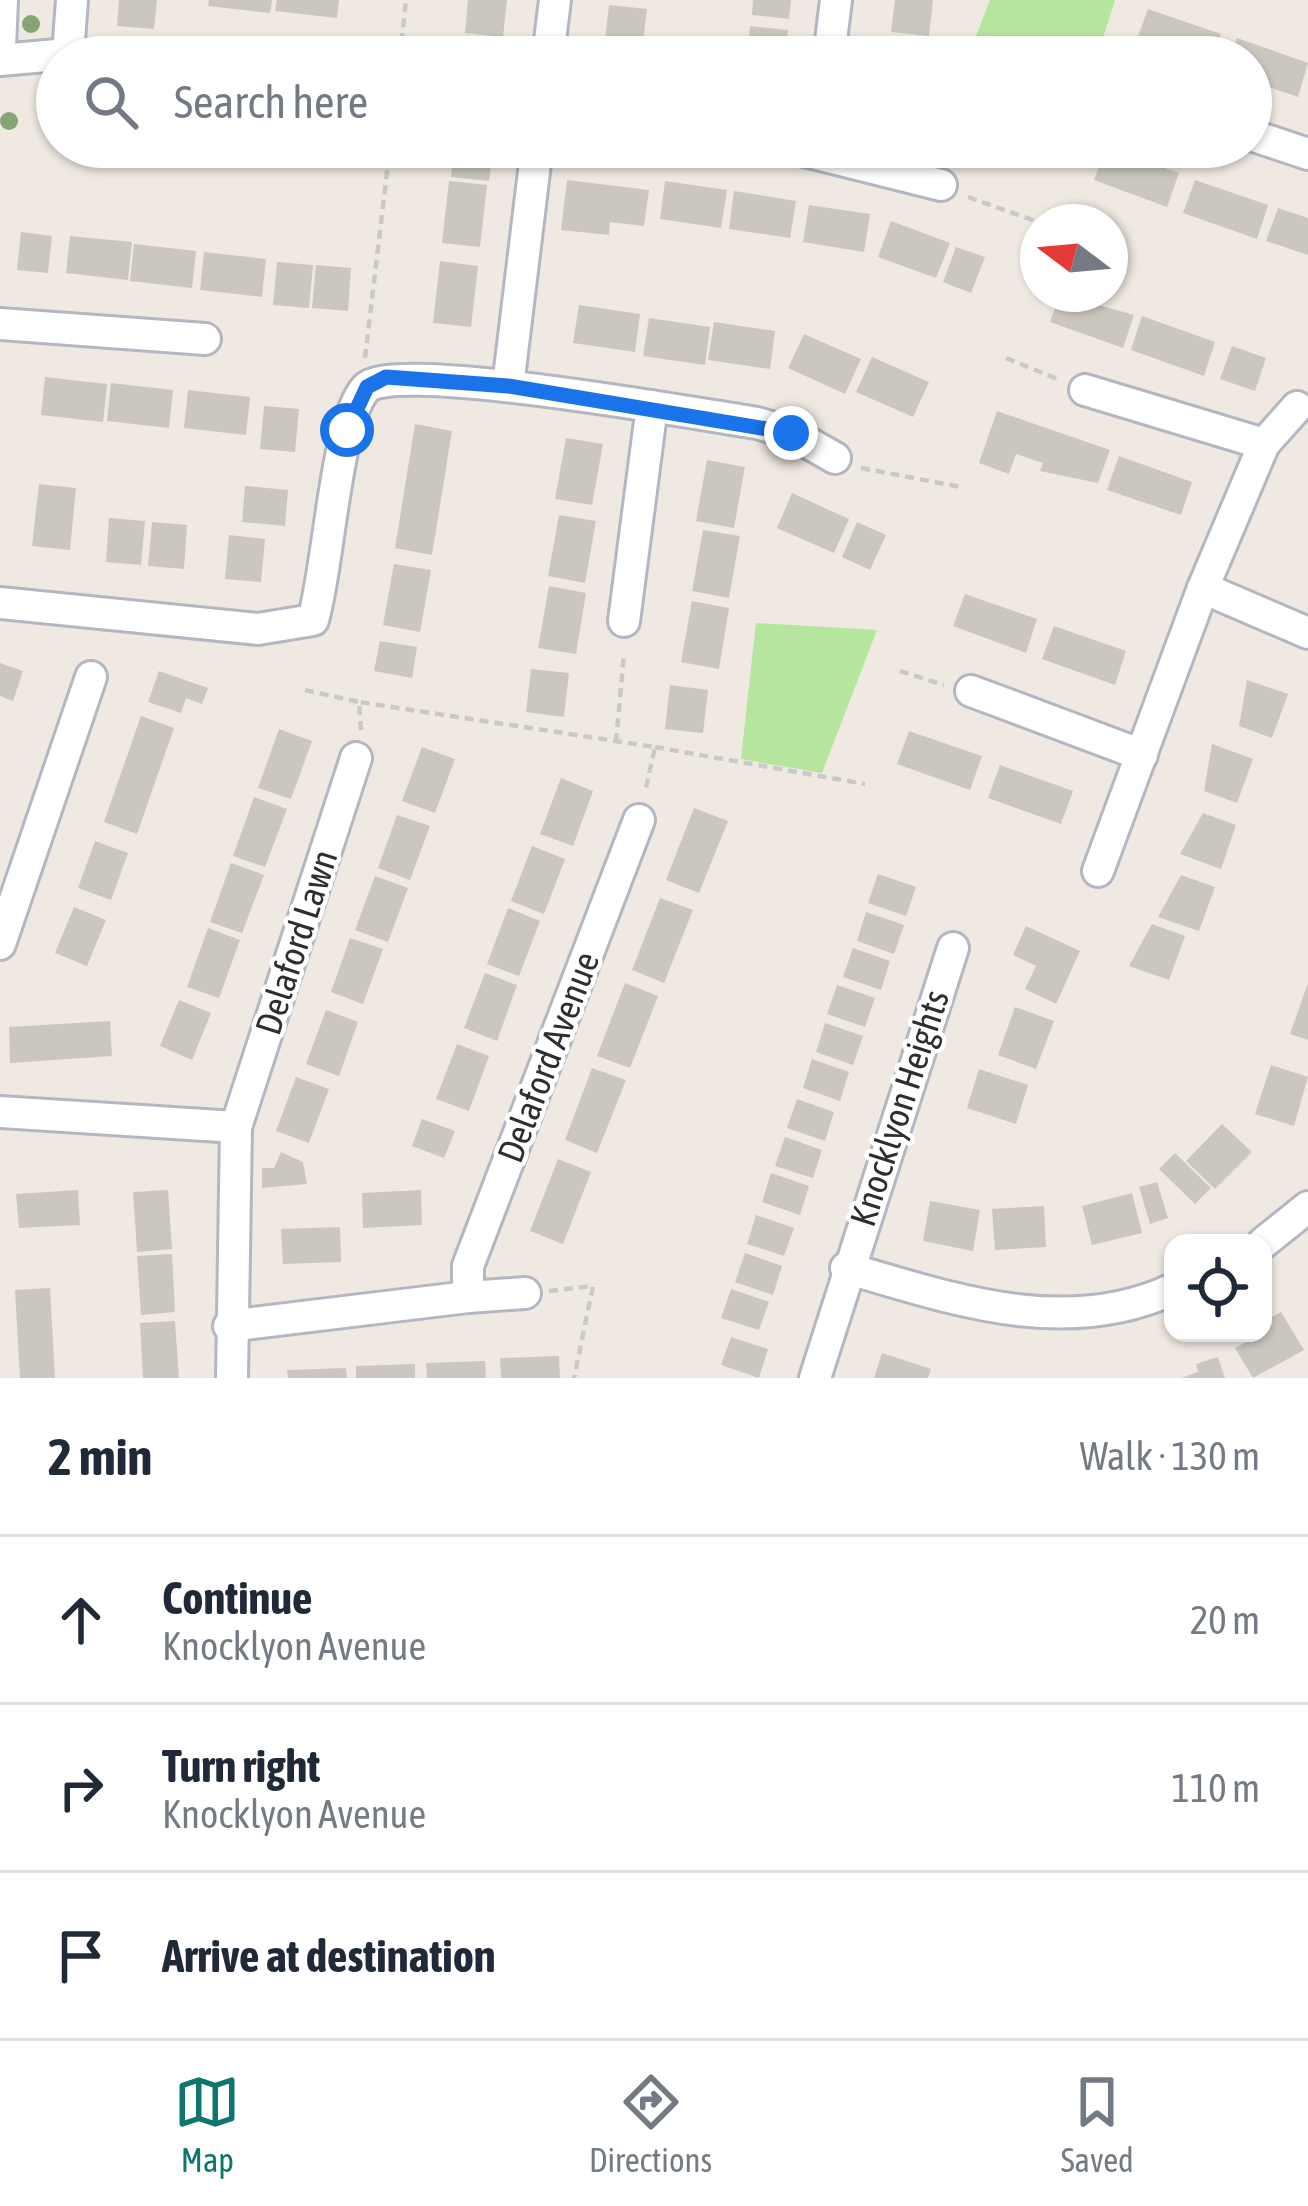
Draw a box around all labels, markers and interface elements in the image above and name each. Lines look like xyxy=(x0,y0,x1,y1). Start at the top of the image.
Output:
search box xyxy=(36,36,1272,168)
icon: search xyxy=(78,69,144,135)
text: Search here xyxy=(174,76,368,128)
north arrow xyxy=(1020,204,1128,312)
route start xyxy=(320,403,374,457)
route end xyxy=(764,406,818,460)
street label: Delaford Lawn xyxy=(246,844,346,1040)
street label: Delaford Avenue xyxy=(489,946,607,1168)
street label: Knocklyon Heights xyxy=(841,985,957,1231)
map controls xyxy=(1164,1234,1272,1342)
button: locate xyxy=(1164,1234,1272,1342)
text: 2 min xyxy=(48,1427,152,1486)
text: Walk · 130 m xyxy=(1080,1434,1260,1478)
text: Continue xyxy=(162,1572,313,1624)
icon: ahead xyxy=(48,1587,114,1653)
text: 20 m xyxy=(1190,1598,1260,1642)
text: Knocklyon Avenue xyxy=(162,1624,426,1668)
text: Turn right xyxy=(162,1740,320,1792)
icon: right xyxy=(48,1755,114,1821)
text: 110 m xyxy=(1172,1766,1260,1810)
text: Knocklyon Avenue xyxy=(162,1792,426,1836)
icon: arrive xyxy=(48,1923,114,1989)
text: Arrive at destination xyxy=(162,1930,496,1982)
tab: Map xyxy=(174,2069,240,2179)
tab: Directions xyxy=(589,2069,712,2179)
tab: Saved xyxy=(1061,2069,1134,2179)

